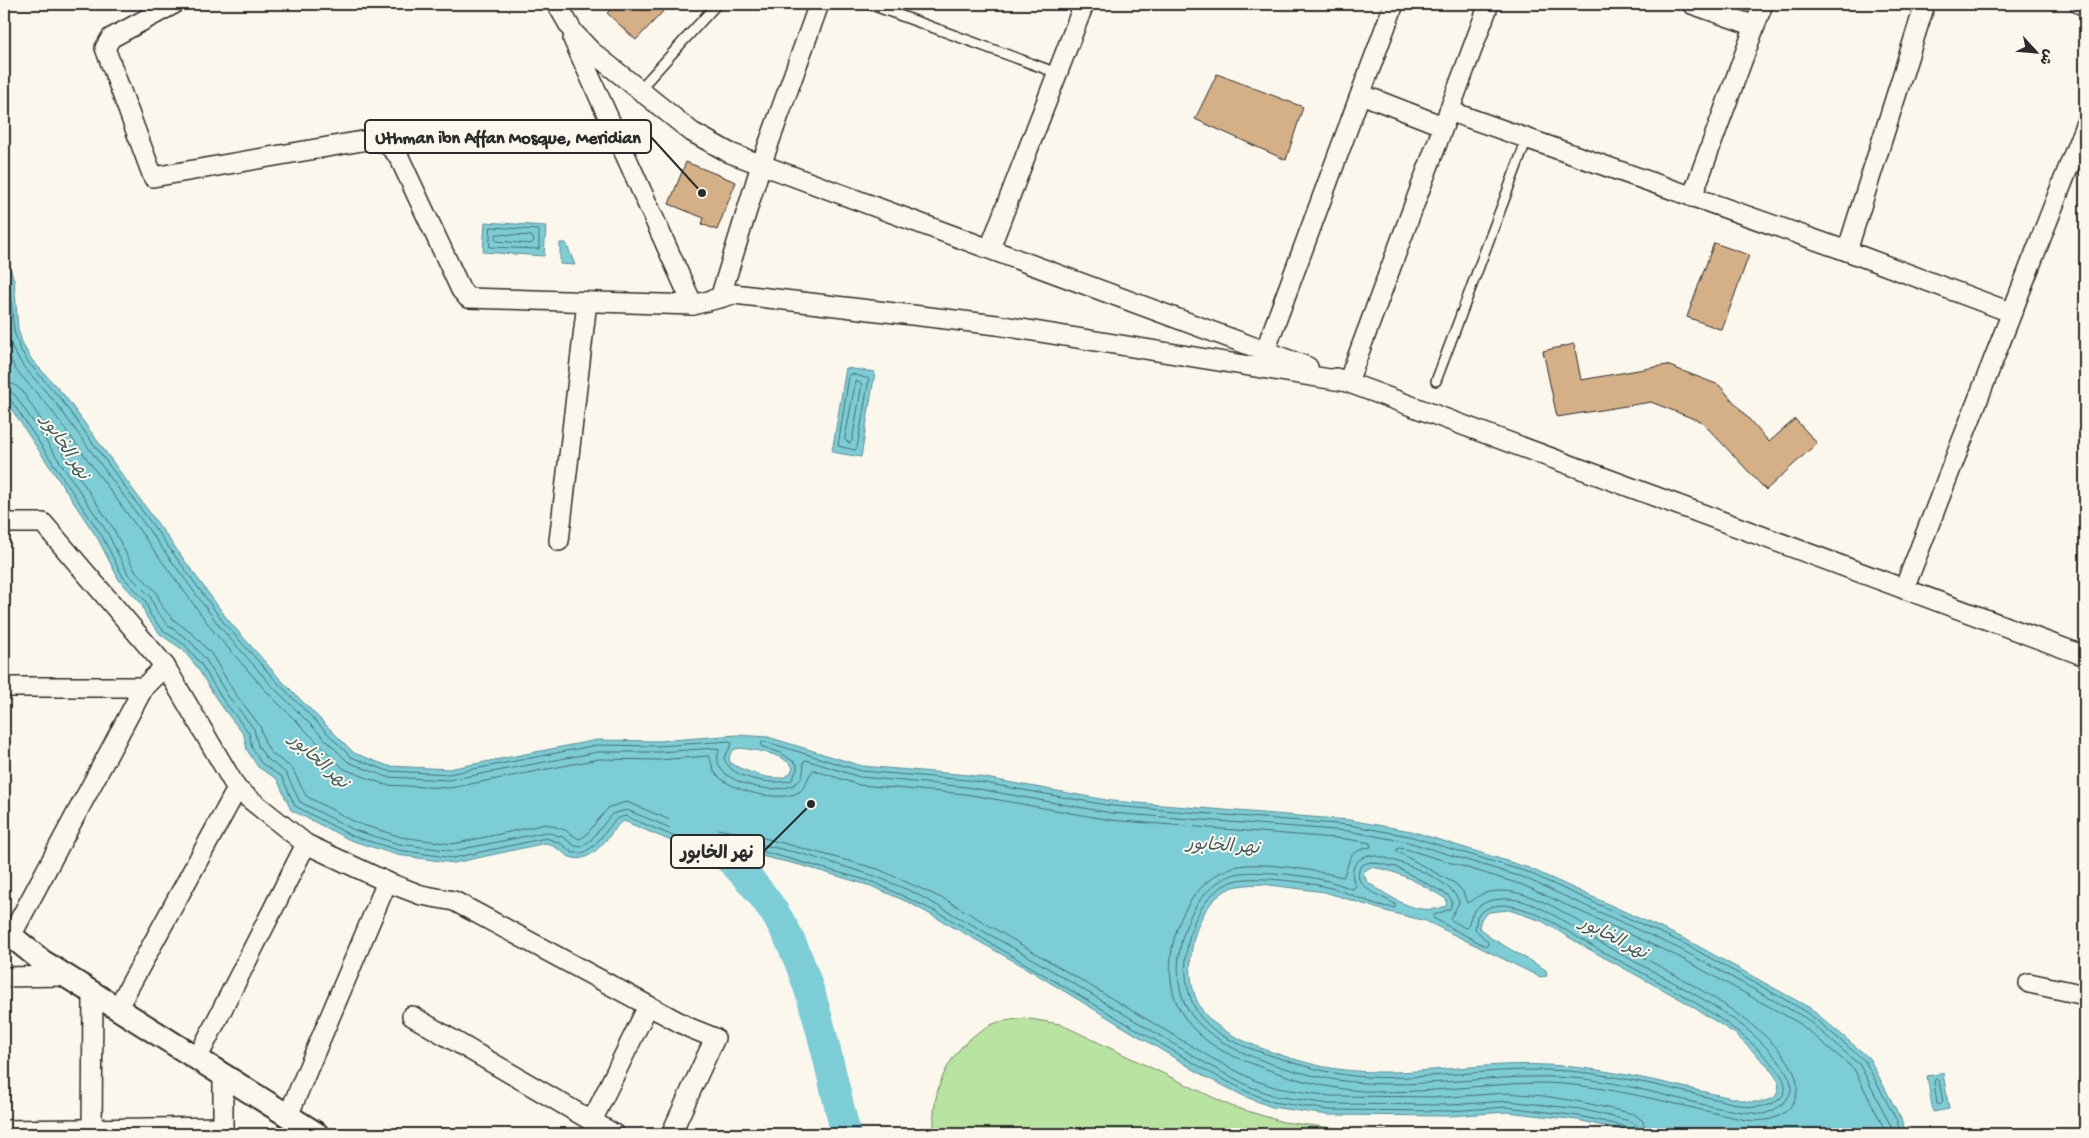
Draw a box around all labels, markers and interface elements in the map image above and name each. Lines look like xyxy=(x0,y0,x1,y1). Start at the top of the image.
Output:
north arrow xyxy=(2012,28,2062,78)
text: ش xyxy=(2034,46,2056,67)
callout: Uthman ibn Affan Mosque, Meridian xyxy=(365,120,651,153)
text: Uthman ibn Affan Mosque, Meridian xyxy=(375,129,641,150)
water label: نهر الخابور xyxy=(34,410,95,486)
water label: نهر الخابور xyxy=(282,728,355,796)
water label: نهر الخابور xyxy=(1184,833,1262,860)
callout: نهر الخابور xyxy=(671,835,764,868)
text: نهر الخابور xyxy=(678,844,754,865)
water label: نهر الخابور xyxy=(1574,911,1653,966)

